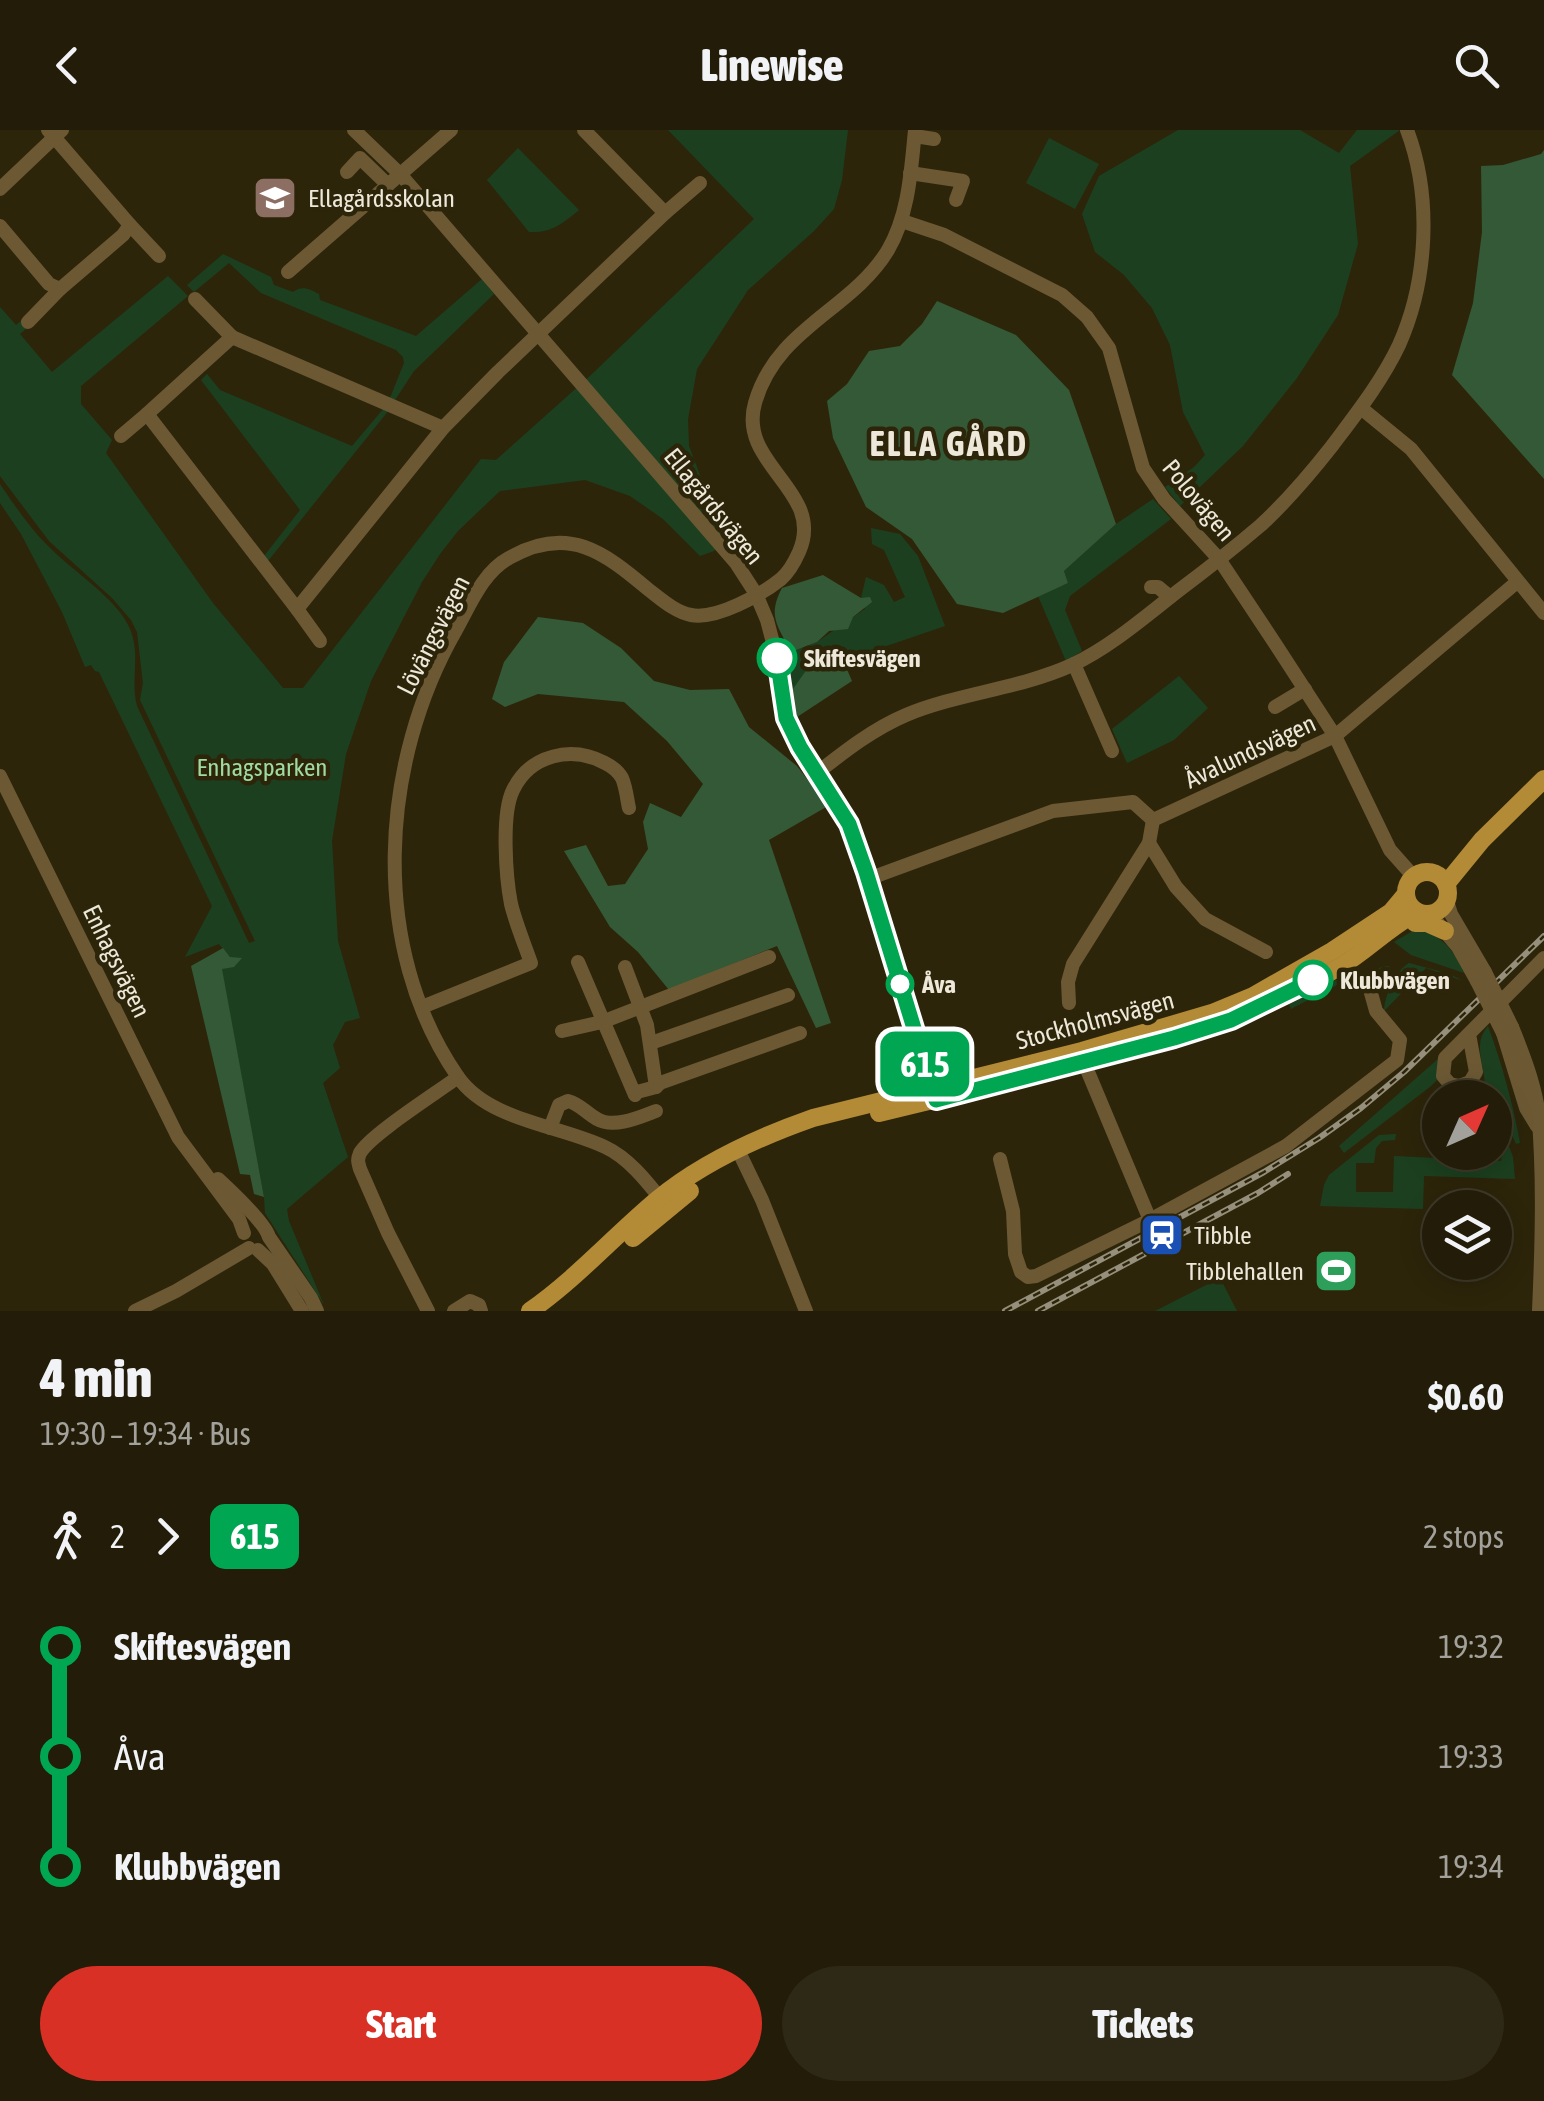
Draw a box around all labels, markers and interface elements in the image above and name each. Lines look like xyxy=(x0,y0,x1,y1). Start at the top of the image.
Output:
icon: back xyxy=(40,38,95,93)
icon: search xyxy=(1449,38,1504,93)
text: Linewise xyxy=(700,39,844,91)
school or university icon: Ellagårdsskolan xyxy=(252,175,298,221)
place label: Ellagårdsskolan xyxy=(308,184,455,212)
district label: ELLA GÅRD xyxy=(869,423,1029,463)
street label: Ellagårdsvägen xyxy=(659,442,769,570)
street label: Polovägen xyxy=(1157,454,1241,546)
street label: Lövängsvägen xyxy=(391,571,475,699)
marker: Skiftesvägen xyxy=(758,639,796,677)
place label: Skiftesvägen xyxy=(804,644,921,672)
street label: Åvalundsvägen xyxy=(1180,709,1320,793)
park label: Enhagsparken xyxy=(197,753,327,781)
street label: Enhagsvägen xyxy=(78,900,156,1022)
marker: Klubbvägen xyxy=(1294,961,1332,999)
place label: Klubbvägen xyxy=(1340,966,1450,994)
place label: Åva xyxy=(921,970,956,998)
marker: Åva xyxy=(887,971,913,997)
street label: Stockholmsvägen xyxy=(1013,985,1177,1055)
line badge: 615 xyxy=(868,1032,982,1096)
text: 615 xyxy=(900,1044,950,1084)
north arrow xyxy=(1422,1080,1512,1170)
map controls xyxy=(1422,1080,1512,1280)
button: layers xyxy=(1422,1190,1512,1280)
station icon: Tibble xyxy=(1139,1212,1185,1258)
place label: Tibble xyxy=(1194,1221,1252,1249)
sports icon: Tibblehallen xyxy=(1313,1248,1359,1294)
place label: Tibblehallen xyxy=(1186,1257,1304,1285)
text: 4 min xyxy=(40,1346,152,1409)
text: $0.60 xyxy=(1428,1375,1504,1418)
text: 19:30 – 19:34 · Bus xyxy=(40,1415,251,1452)
icon: walk xyxy=(40,1509,95,1564)
icon: forward xyxy=(140,1509,195,1564)
text: 615 xyxy=(230,1516,279,1556)
text: 2 xyxy=(110,1518,125,1555)
text: 2 stops xyxy=(1423,1518,1504,1555)
text: Skiftesvägen xyxy=(114,1625,291,1668)
text: 19:32 xyxy=(1438,1628,1504,1665)
text: Åva xyxy=(114,1735,166,1778)
text: 19:33 xyxy=(1438,1738,1504,1775)
text: Klubbvägen xyxy=(114,1845,281,1888)
text: 19:34 xyxy=(1438,1848,1504,1885)
button: Start xyxy=(40,1966,762,2081)
button: Tickets xyxy=(782,1966,1504,2081)

